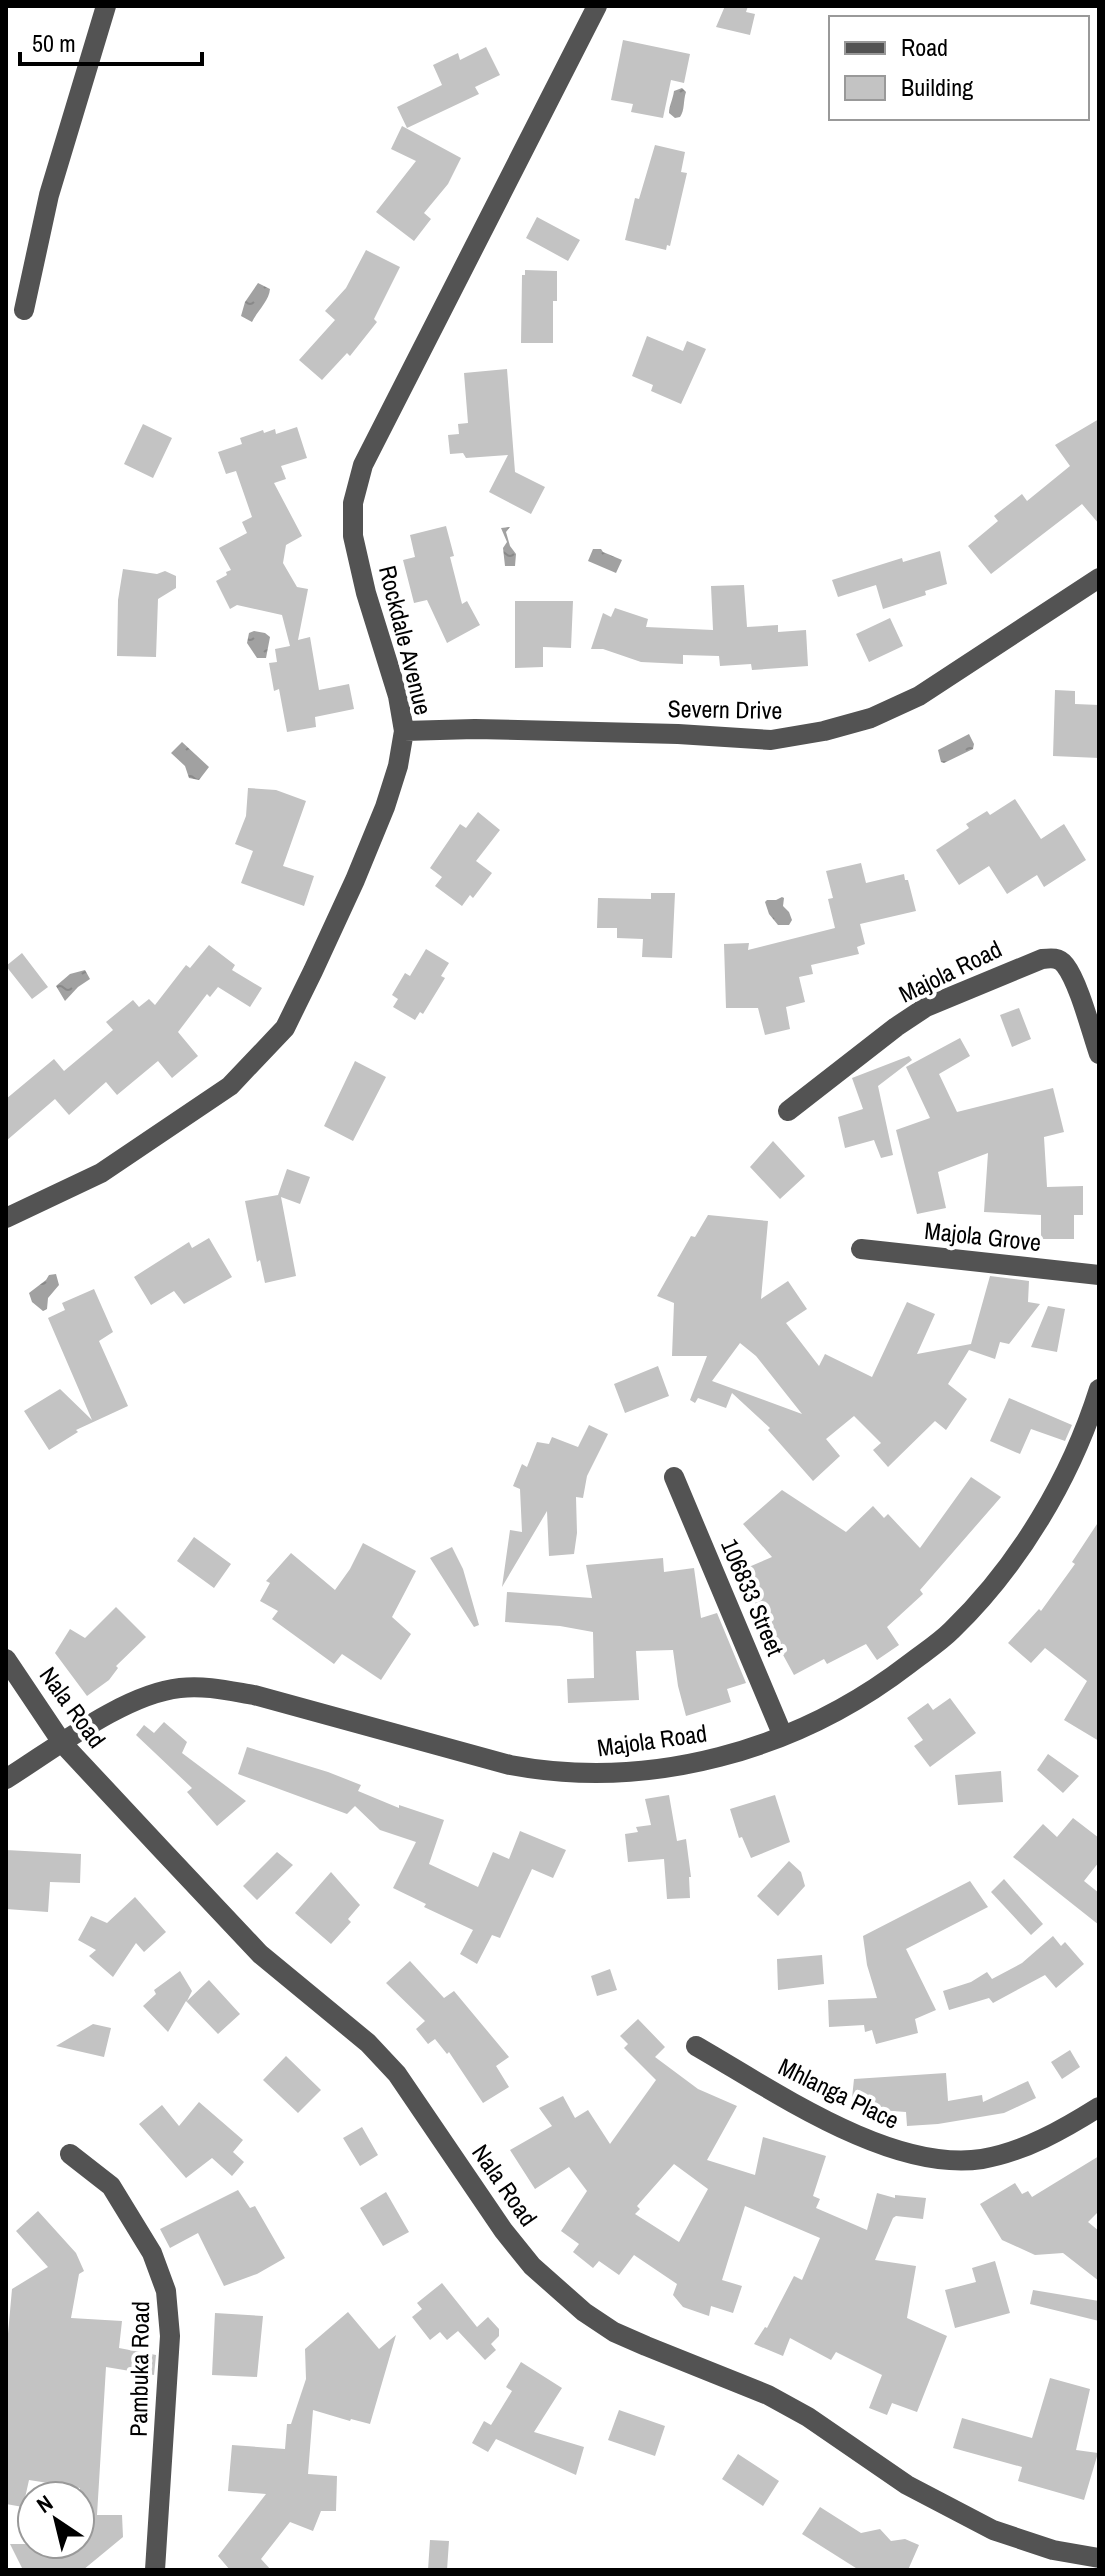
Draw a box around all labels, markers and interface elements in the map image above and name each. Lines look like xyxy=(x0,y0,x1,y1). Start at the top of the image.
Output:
scale bar xyxy=(20,16,202,66)
legend xyxy=(829,16,1089,120)
text: 50 m xyxy=(32,27,76,59)
text: Road xyxy=(901,31,948,63)
text: Building xyxy=(901,71,973,103)
street label: Rockdale Avenue xyxy=(372,562,440,718)
street label: Severn Drive xyxy=(667,692,783,726)
street label: Majola Road xyxy=(893,932,1007,1010)
street label: Majola Grove xyxy=(923,1214,1043,1258)
street label: 106833 Street xyxy=(714,1534,792,1661)
street label: Nala Road xyxy=(33,1660,113,1754)
street label: Majola Road xyxy=(595,1716,709,1764)
street label: Mhlanga Place xyxy=(773,2050,905,2136)
street label: Nala Road xyxy=(465,2138,545,2232)
street label: Pambuka Road xyxy=(122,2301,156,2437)
north arrow xyxy=(16,2480,96,2560)
text: N xyxy=(31,2488,58,2520)

